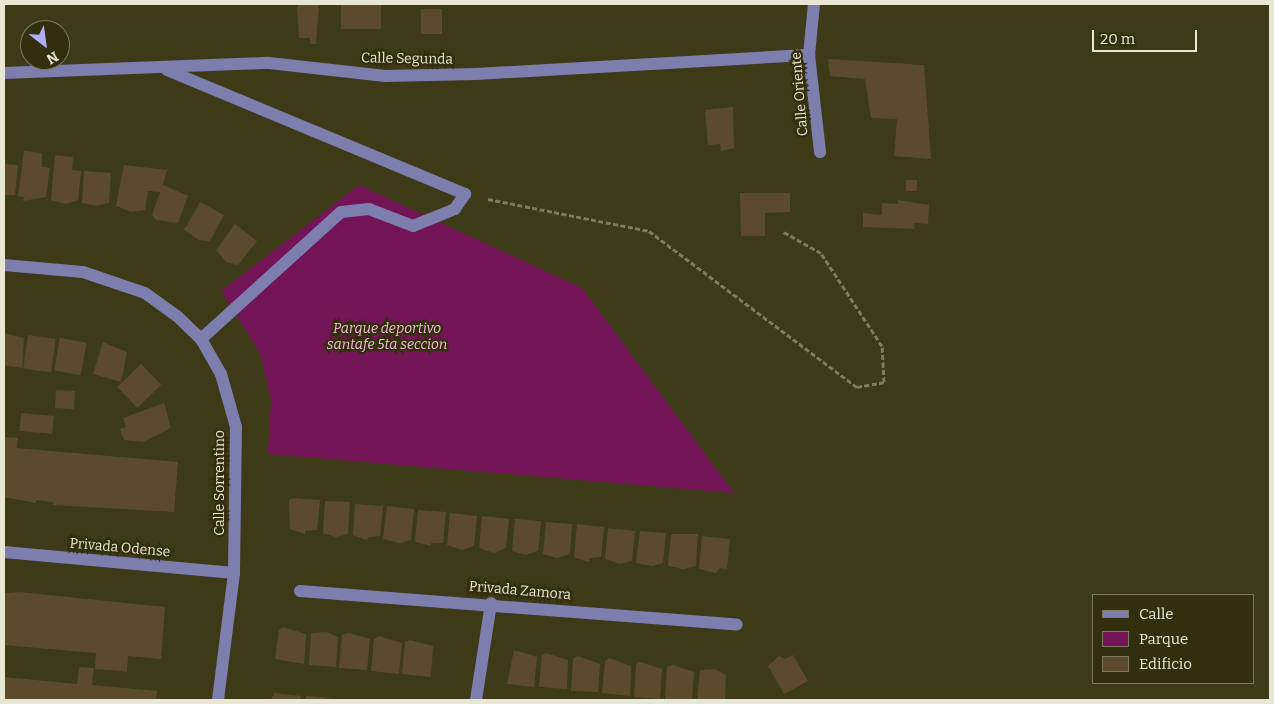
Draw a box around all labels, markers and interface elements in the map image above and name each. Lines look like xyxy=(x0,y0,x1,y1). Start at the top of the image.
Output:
north arrow xyxy=(20,20,70,70)
scale bar xyxy=(1094,20,1199,52)
text: 20 m xyxy=(1100,30,1135,48)
text: N xyxy=(43,47,61,68)
street label: Calle Segunda xyxy=(361,50,453,68)
street label: Calle Oriente xyxy=(788,51,812,137)
park label: Parque deportivo santafe 5ta seccion xyxy=(327,321,447,354)
street label: Calle Sorrentino xyxy=(212,430,228,536)
street label: Privada Odense xyxy=(69,535,171,561)
street label: Privada Zamora xyxy=(468,578,572,604)
legend xyxy=(1092,594,1254,684)
text: Calle xyxy=(1139,605,1173,623)
text: Parque xyxy=(1139,630,1188,648)
text: Edificio xyxy=(1139,655,1192,673)

